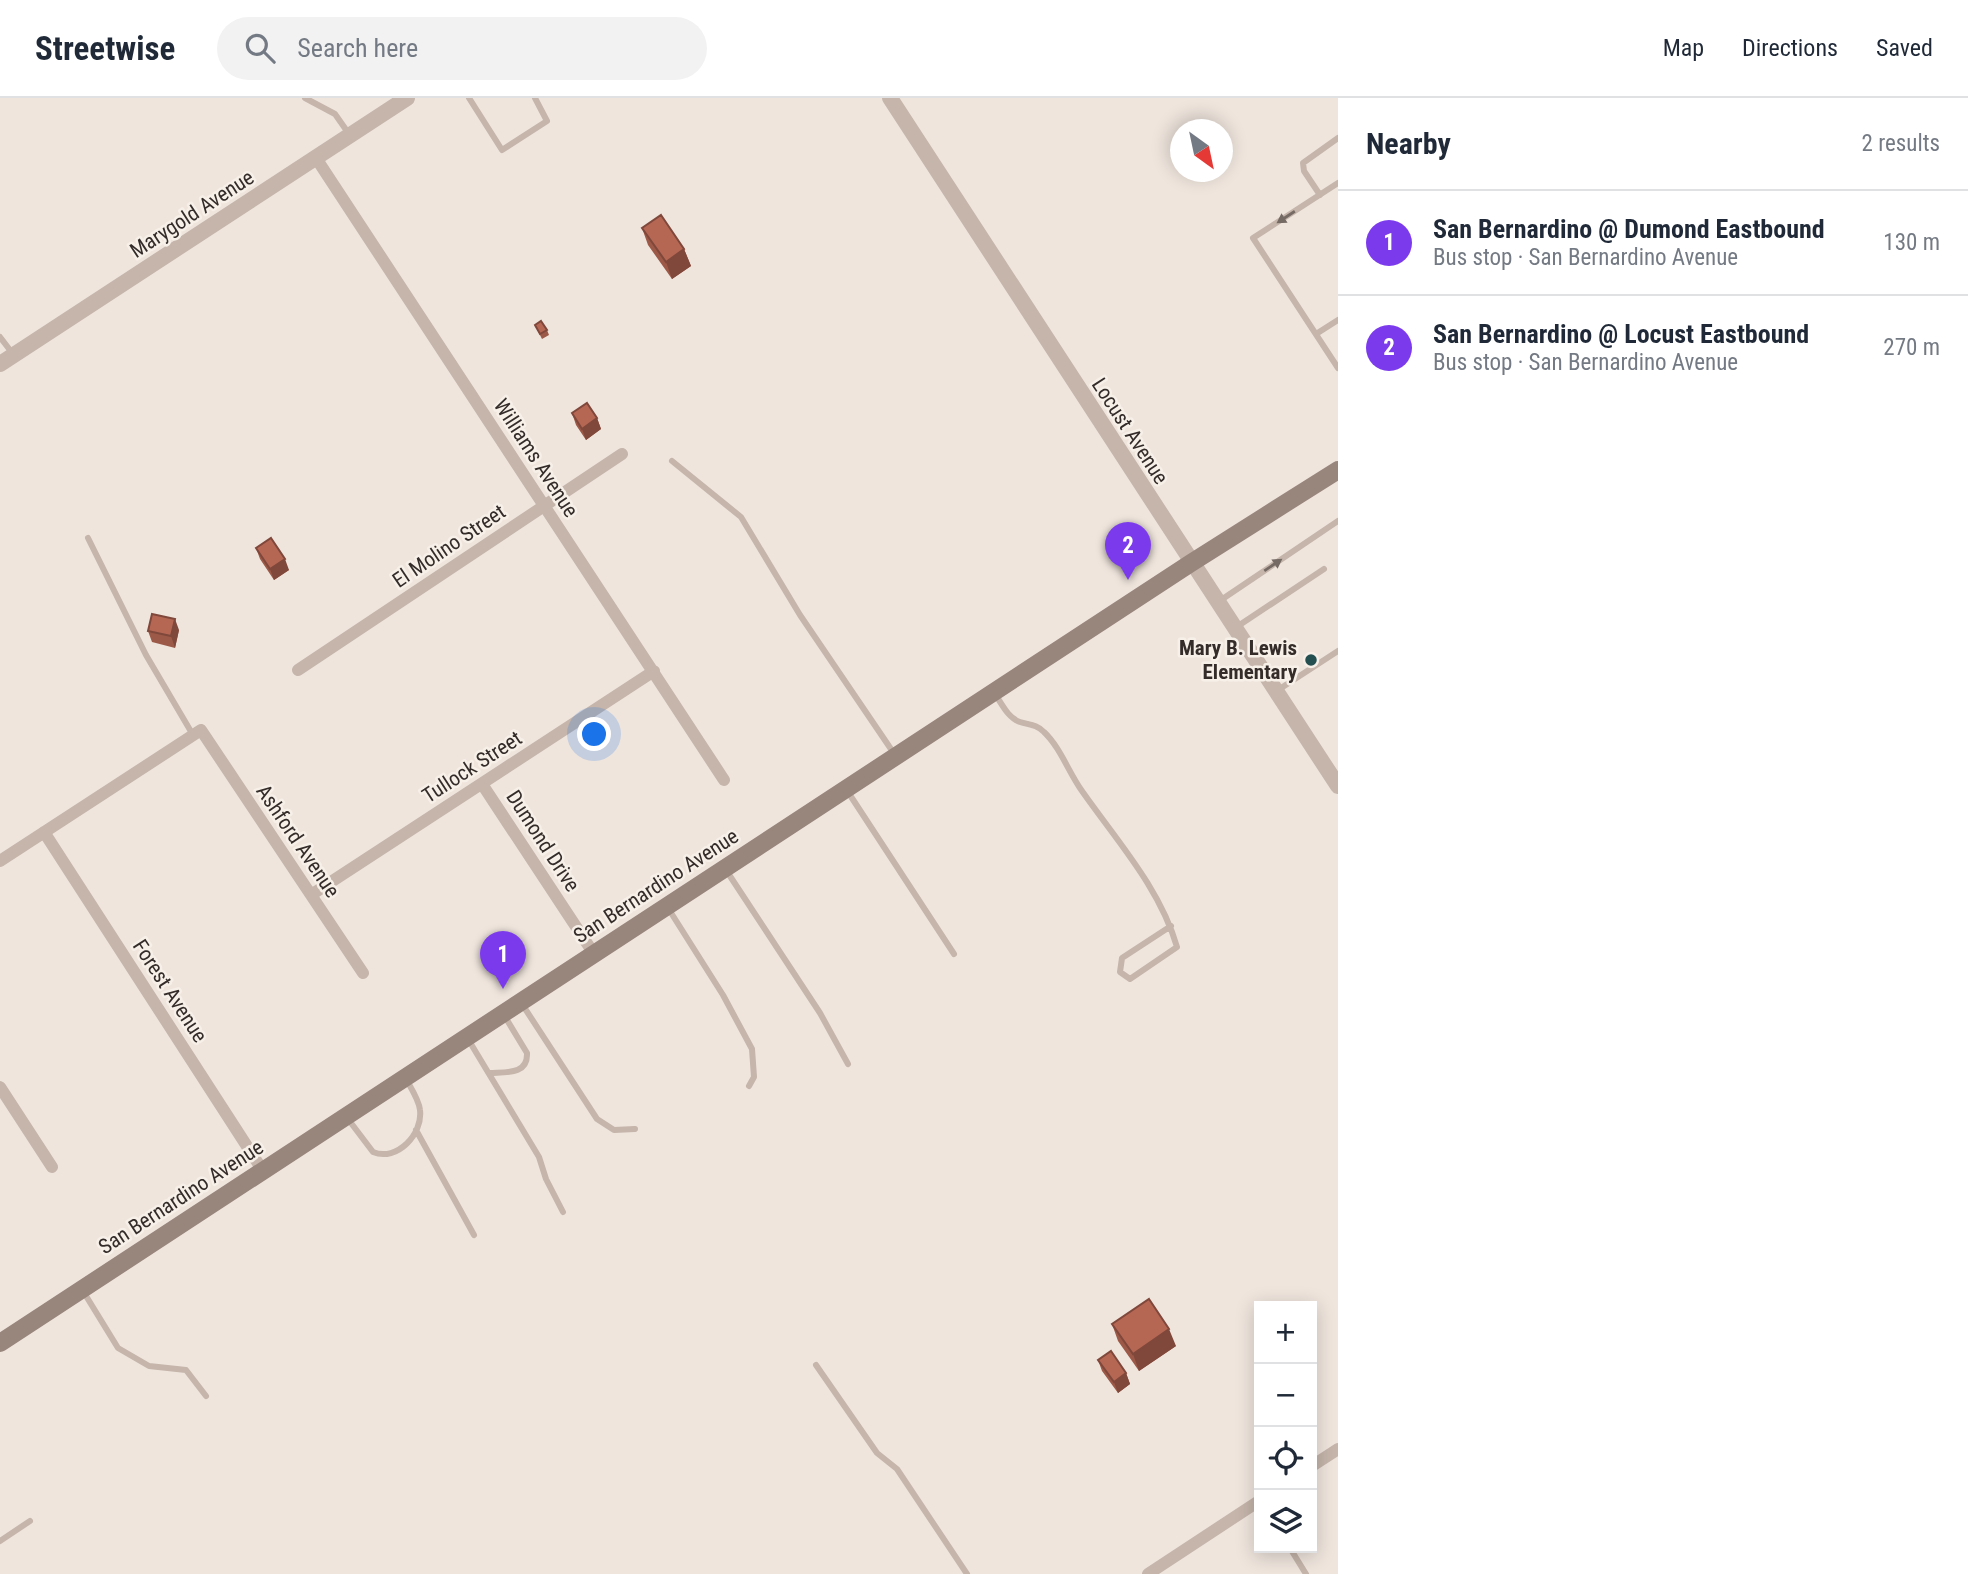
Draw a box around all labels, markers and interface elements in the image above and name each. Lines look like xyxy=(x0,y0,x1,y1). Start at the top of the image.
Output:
search box xyxy=(217,17,707,80)
text: Streetwise xyxy=(35,29,175,68)
icon: search xyxy=(241,29,279,67)
text: Search here xyxy=(297,33,418,63)
text: Map xyxy=(1663,34,1704,62)
text: Directions xyxy=(1742,34,1838,62)
text: Saved xyxy=(1876,34,1933,62)
north arrow xyxy=(1170,119,1233,182)
text: Nearby xyxy=(1366,126,1451,161)
text: 2 results xyxy=(1862,130,1940,157)
street label: Marygold Avenue xyxy=(126,165,258,263)
one-way arrow xyxy=(1277,210,1296,223)
text: San Bernardino @ Dumond Eastbound xyxy=(1433,214,1825,244)
text: 1 xyxy=(1383,229,1395,256)
text: 130 m xyxy=(1883,229,1940,256)
text: Bus stop · San Bernardino Avenue xyxy=(1433,244,1738,271)
text: San Bernardino @ Locust Eastbound xyxy=(1433,319,1809,349)
text: 2 xyxy=(1383,334,1395,361)
text: 270 m xyxy=(1883,334,1940,361)
text: Bus stop · San Bernardino Avenue xyxy=(1433,349,1738,376)
street label: Locust Avenue xyxy=(1087,374,1173,489)
street label: Williams Avenue xyxy=(489,394,583,522)
street label: El Molino Street xyxy=(388,499,510,593)
pin: 2 xyxy=(1105,522,1151,580)
one-way arrow xyxy=(1264,558,1282,572)
place label: Mary B. Lewis Elementary xyxy=(1179,636,1298,684)
marker: Mary B. Lewis Elementary xyxy=(1303,652,1319,668)
your location xyxy=(577,717,611,751)
street label: Tullock Street xyxy=(418,726,526,808)
street label: Ashford Avenue xyxy=(251,780,345,902)
street label: Dumond Drive xyxy=(501,786,585,896)
street label: San Bernardino Avenue xyxy=(569,824,743,948)
pin: 1 xyxy=(480,931,526,989)
street label: Forest Avenue xyxy=(128,935,212,1047)
street label: San Bernardino Avenue xyxy=(94,1135,268,1259)
map controls xyxy=(1254,1301,1317,1553)
button: + xyxy=(1254,1301,1317,1364)
button: − xyxy=(1254,1364,1317,1427)
button: locate xyxy=(1254,1427,1317,1490)
button: layers xyxy=(1254,1490,1317,1553)

